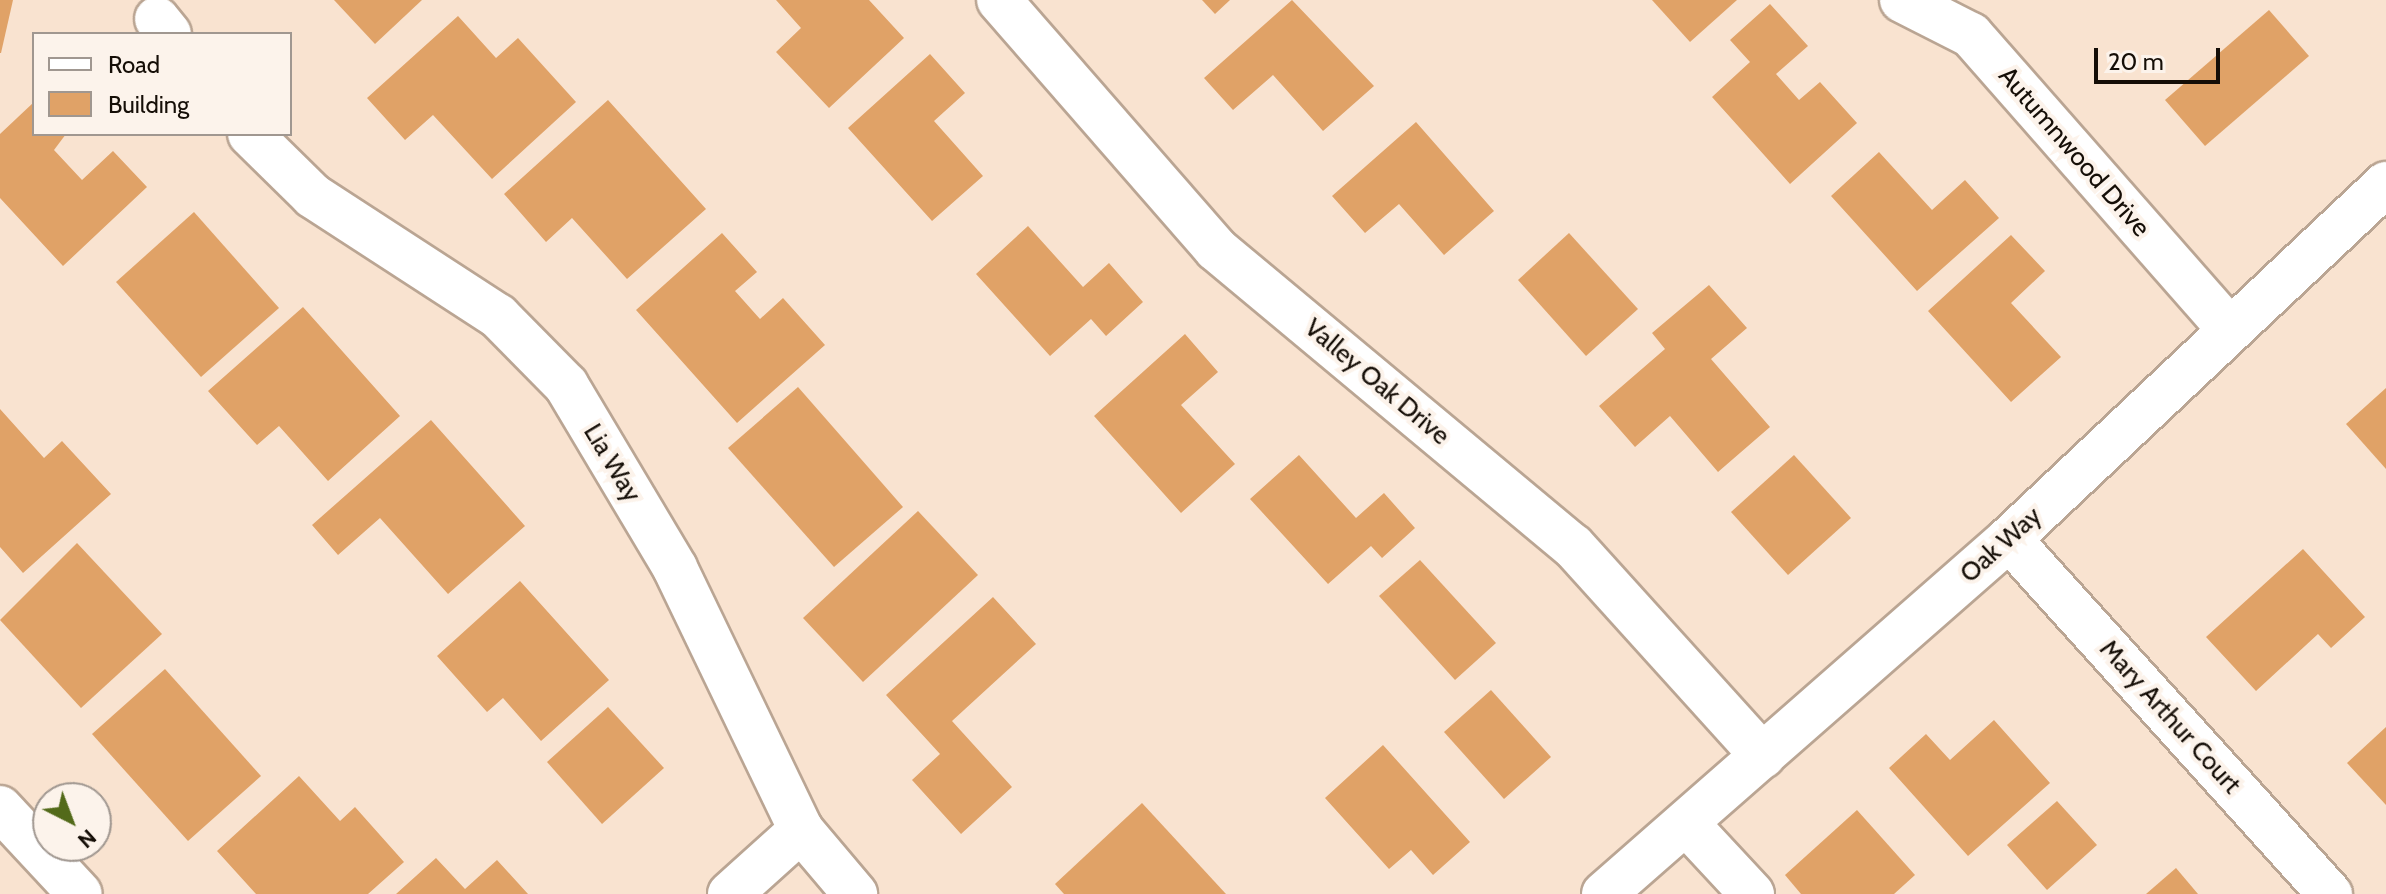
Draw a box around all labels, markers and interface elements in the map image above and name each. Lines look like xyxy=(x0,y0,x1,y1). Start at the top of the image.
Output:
legend xyxy=(32,32,292,136)
scale bar xyxy=(2098,32,2224,82)
text: 20 m xyxy=(2108,47,2164,76)
text: Road xyxy=(108,50,160,79)
street label: Autumnwood Drive xyxy=(1992,61,2156,243)
text: Building xyxy=(108,90,189,119)
street label: Valley Oak Drive xyxy=(1298,312,1456,452)
street label: Lia Way xyxy=(577,418,647,508)
street label: Oak Way xyxy=(1954,500,2048,590)
street label: Mary Arthur Court xyxy=(2093,634,2247,800)
north arrow xyxy=(32,782,112,862)
text: N xyxy=(72,823,102,854)

